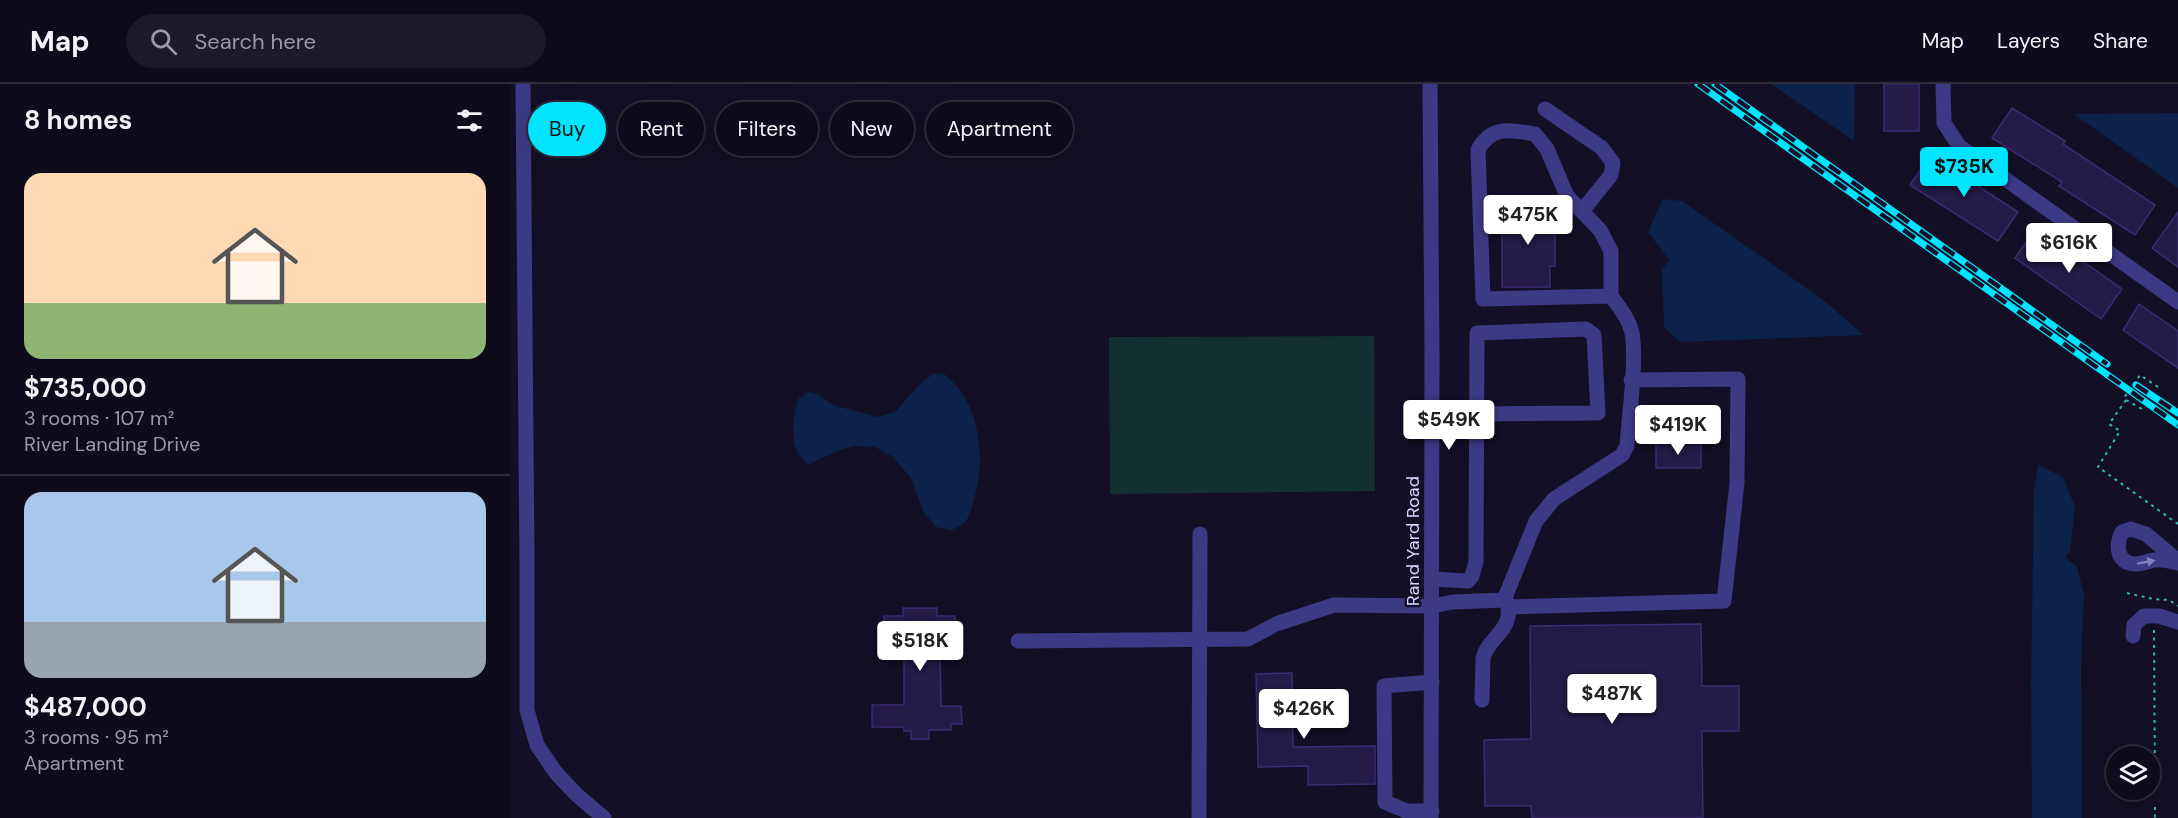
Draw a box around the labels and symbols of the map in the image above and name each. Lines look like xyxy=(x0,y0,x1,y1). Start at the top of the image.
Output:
pin: $735K xyxy=(1922,147,2006,198)
pin: $475K xyxy=(1486,195,1570,246)
pin: $616K xyxy=(2027,223,2111,274)
pin: $549K xyxy=(1407,400,1491,451)
pin: $419K xyxy=(1636,405,1720,456)
street label: Rand Yard Road xyxy=(1401,476,1425,606)
one-way arrow xyxy=(2137,557,2156,566)
pin: $518K xyxy=(878,621,962,672)
pin: $487K xyxy=(1570,674,1654,725)
pin: $426K xyxy=(1262,689,1346,740)

